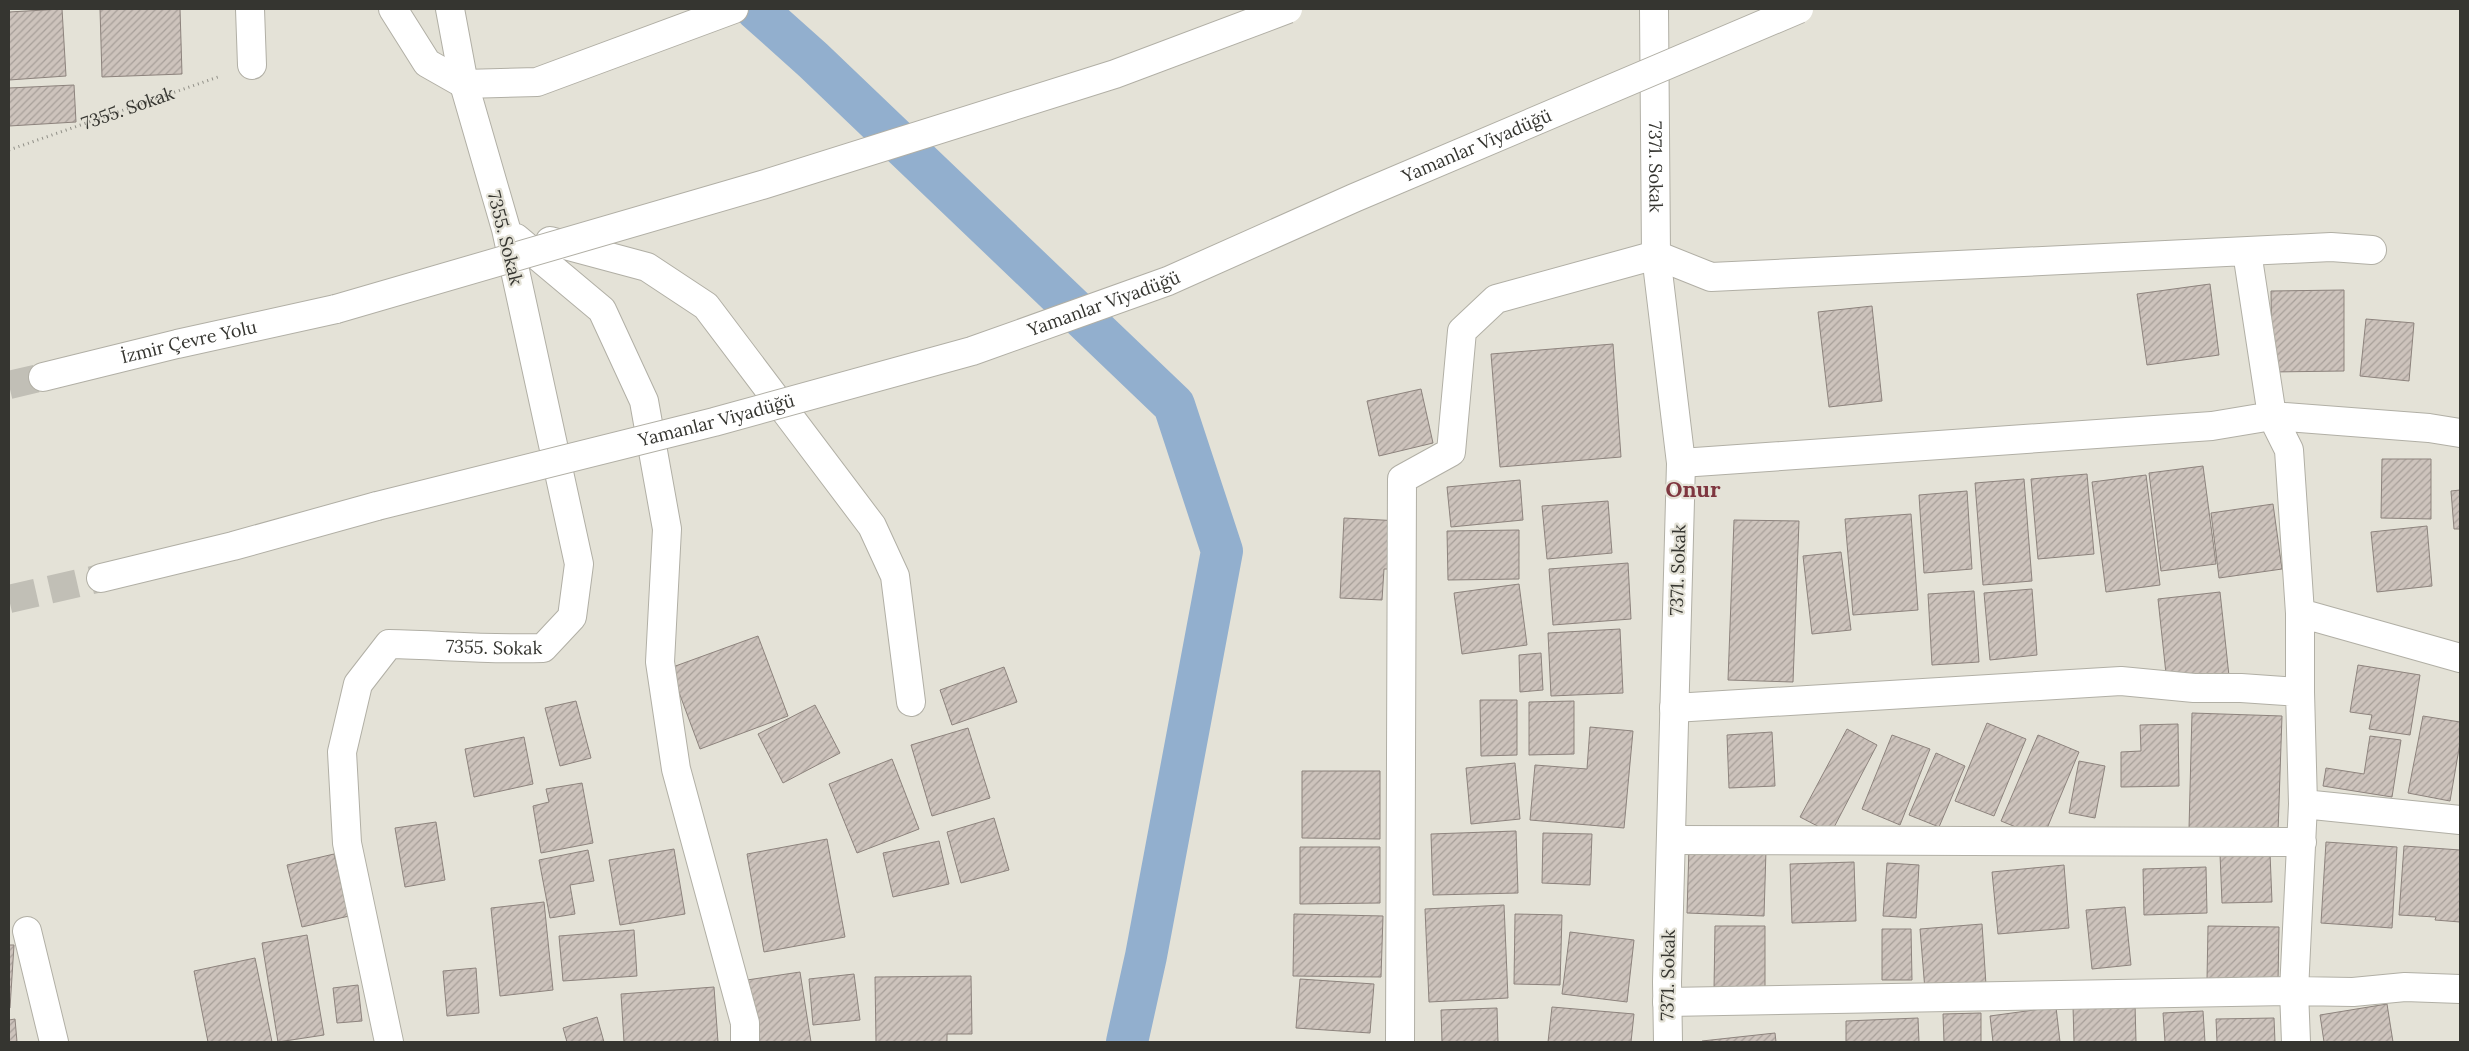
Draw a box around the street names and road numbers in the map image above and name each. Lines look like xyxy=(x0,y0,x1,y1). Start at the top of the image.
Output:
street label: 7355. Sokak xyxy=(78,81,177,135)
street label: Yamanlar Viyadüğü xyxy=(1397,103,1555,188)
street label: 7371. Sokak xyxy=(1644,121,1668,213)
street label: 7355. Sokak xyxy=(483,188,528,288)
street label: Yamanlar Viyadüğü xyxy=(1023,265,1184,342)
street label: İzmir Çevre Yolu xyxy=(118,315,259,368)
street label: Yamanlar Viyadüğü xyxy=(635,388,797,452)
street label: 7371. Sokak xyxy=(1664,524,1691,616)
street label: 7355. Sokak xyxy=(445,634,543,659)
street label: 7371. Sokak xyxy=(1655,929,1680,1021)

